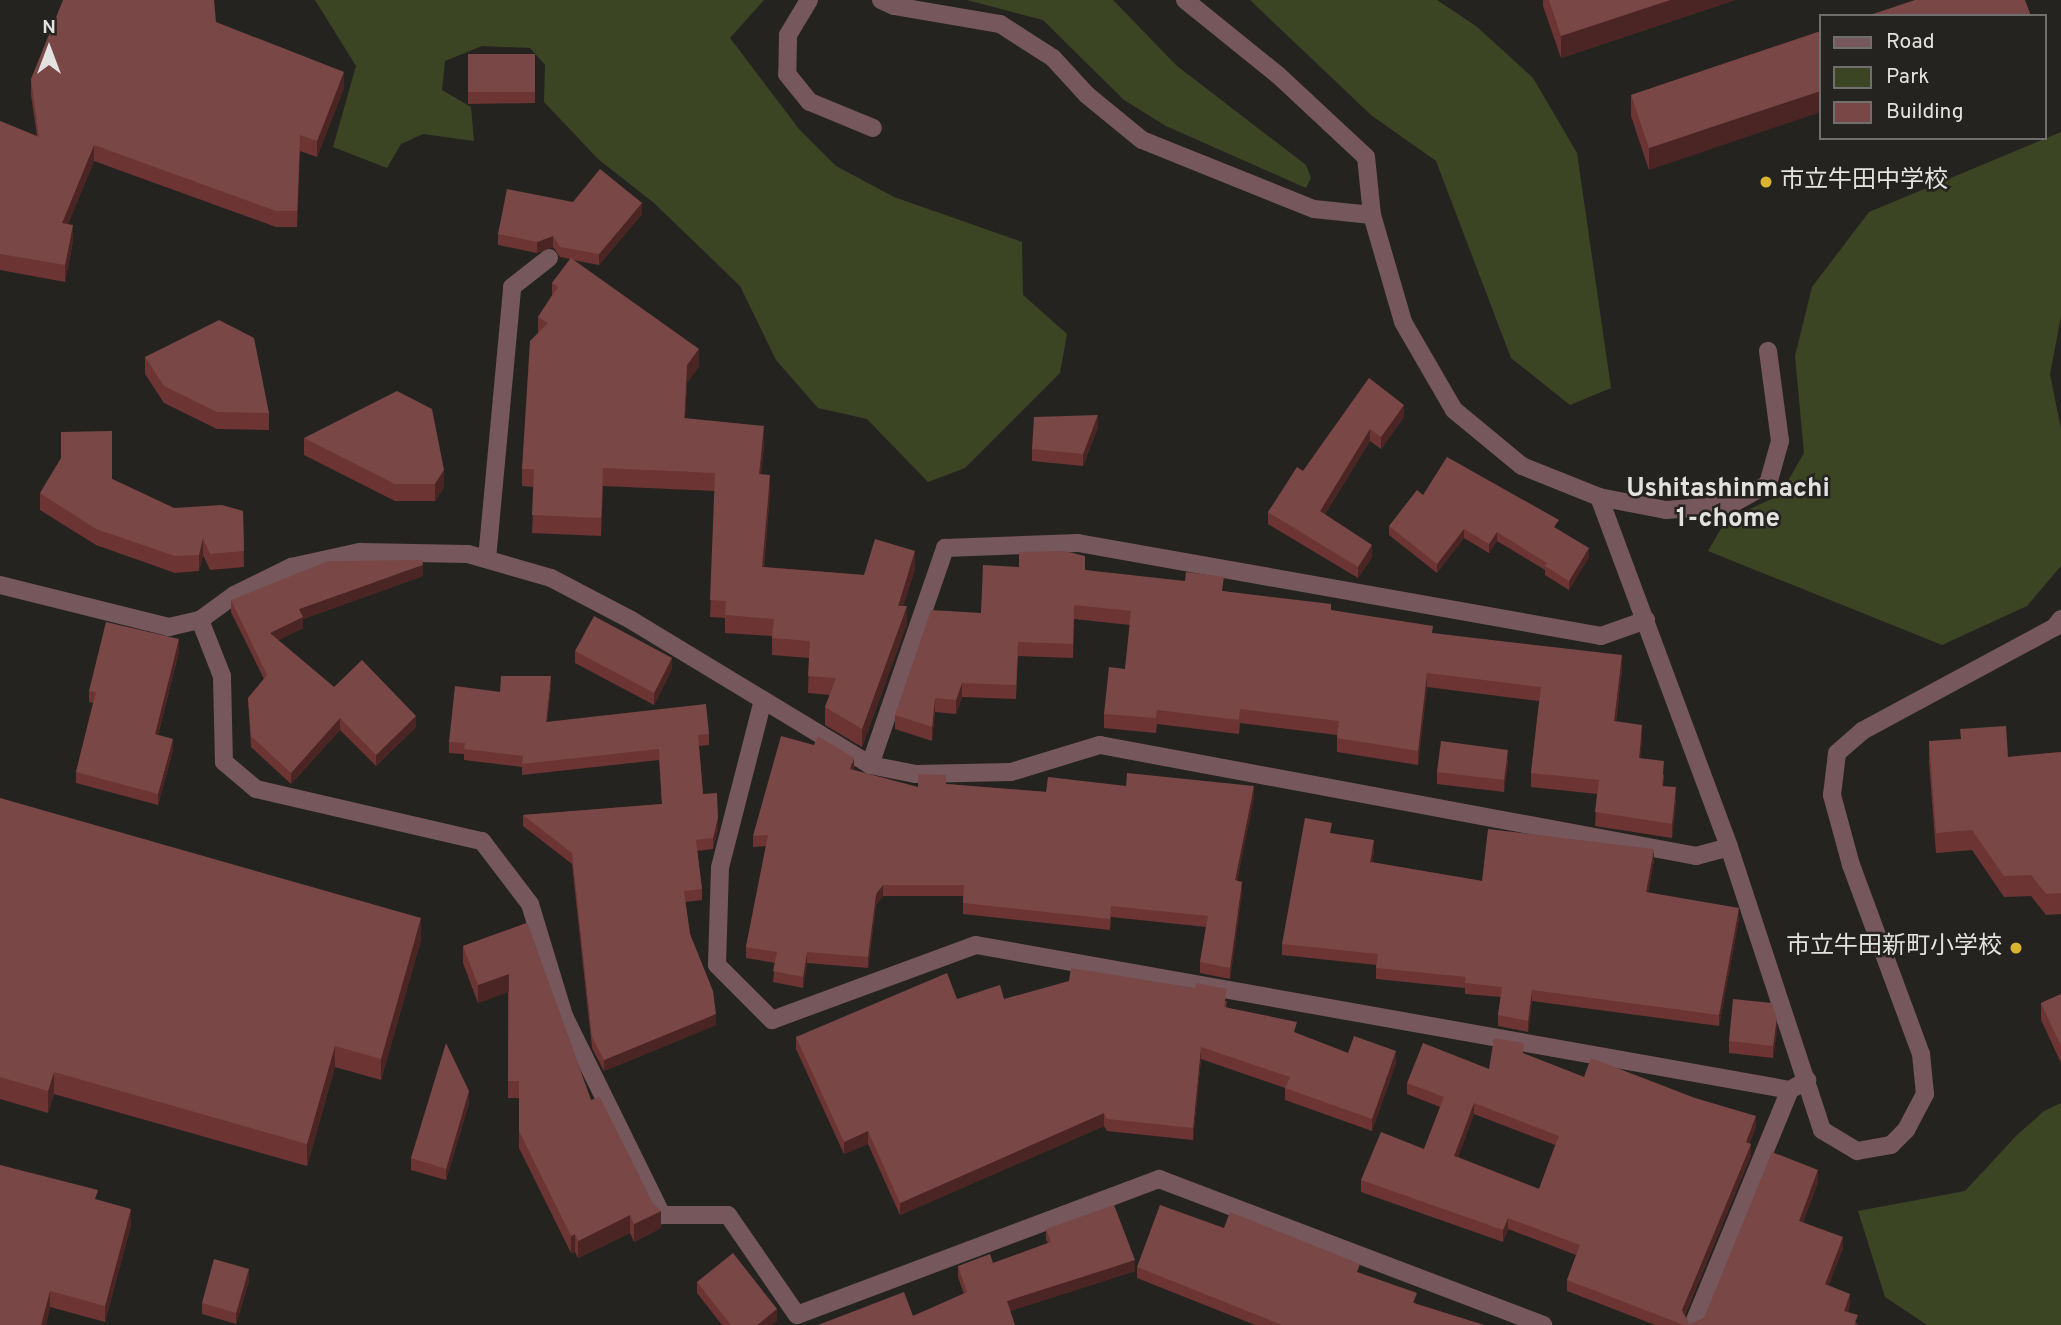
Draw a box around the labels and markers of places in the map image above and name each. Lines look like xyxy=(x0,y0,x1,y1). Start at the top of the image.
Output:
place label: 市立牛田中学校 xyxy=(1780,168,1948,196)
marker: 市立牛田中学校 xyxy=(1758,174,1774,190)
place label: 市立牛田新町小学校 xyxy=(1786,934,2002,962)
marker: 市立牛田新町小学校 xyxy=(2008,940,2024,956)

